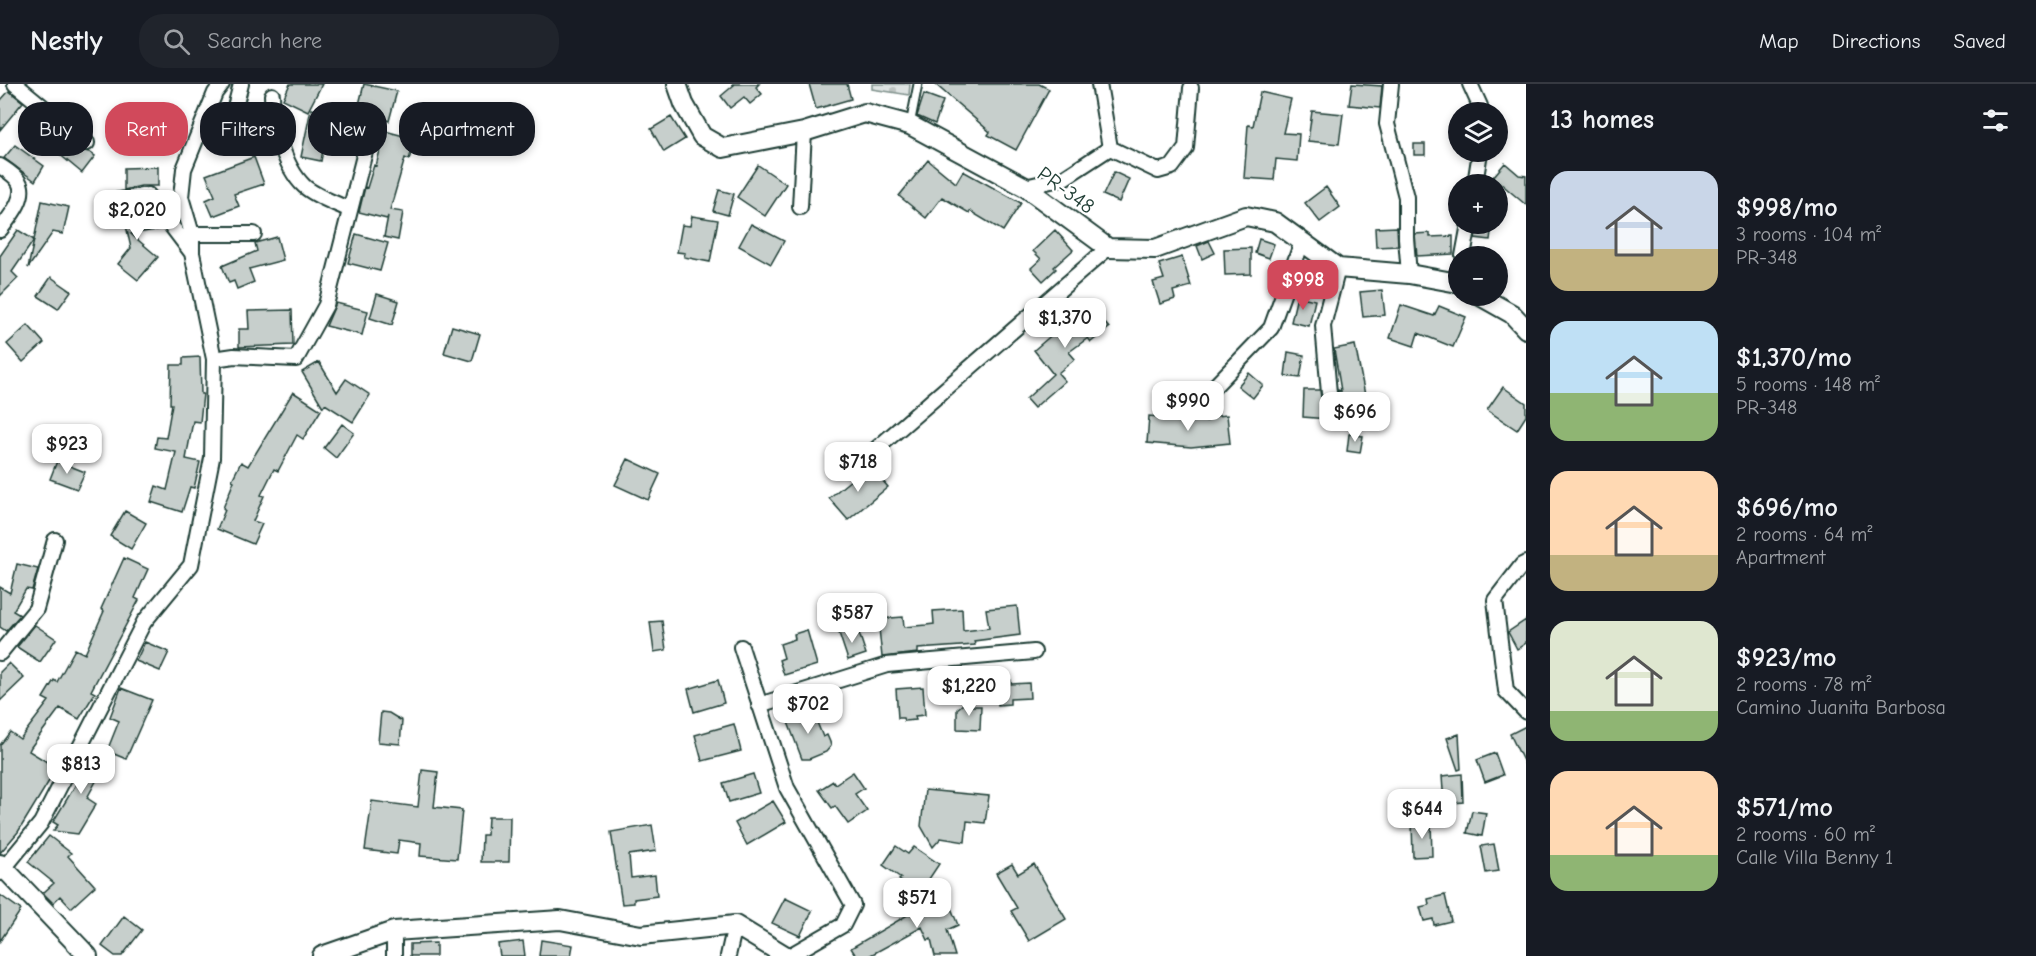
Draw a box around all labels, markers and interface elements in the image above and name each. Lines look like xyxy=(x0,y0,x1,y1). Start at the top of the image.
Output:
search box xyxy=(139,14,559,68)
text: Nestly xyxy=(30,25,103,57)
icon: search xyxy=(160,25,193,58)
text: Search here xyxy=(208,28,322,54)
text: Map xyxy=(1759,29,1799,53)
text: Directions xyxy=(1832,29,1921,53)
text: Saved xyxy=(1954,29,2006,53)
chip: Buy xyxy=(18,102,93,156)
chip: Rent xyxy=(105,102,188,156)
chip: Filters xyxy=(200,102,296,156)
chip: New xyxy=(308,102,387,156)
chip: Apartment xyxy=(399,102,535,156)
map controls xyxy=(1448,102,1508,306)
button: layers xyxy=(1448,102,1508,162)
icon: filters xyxy=(1979,104,2012,137)
text: 13 homes xyxy=(1550,105,1654,135)
street label: PR-348 xyxy=(1033,161,1099,219)
button: + xyxy=(1448,174,1508,234)
pin: $2,020 xyxy=(88,190,186,241)
text: $998/mo xyxy=(1736,193,1838,223)
icon: home xyxy=(1598,195,1670,267)
text: $2,020 xyxy=(108,198,166,221)
text: 3 rooms · 104 m² xyxy=(1736,223,1881,246)
button: − xyxy=(1448,246,1508,306)
text: PR-348 xyxy=(1736,246,1797,269)
pin: $998 xyxy=(1267,260,1339,311)
text: $998 xyxy=(1281,268,1325,291)
pin: $1,370 xyxy=(1016,298,1114,349)
text: $1,370 xyxy=(1038,306,1092,329)
text: $1,370/mo xyxy=(1736,343,1852,373)
icon: home xyxy=(1598,345,1670,417)
text: 5 rooms · 148 m² xyxy=(1736,373,1880,396)
pin: $990 xyxy=(1152,381,1224,432)
text: $990 xyxy=(1166,389,1210,412)
pin: $696 xyxy=(1319,392,1391,443)
text: PR-348 xyxy=(1736,396,1797,419)
text: $696 xyxy=(1333,400,1377,423)
pin: $923 xyxy=(31,424,103,475)
text: $923 xyxy=(46,432,88,455)
pin: $718 xyxy=(822,442,894,493)
text: $718 xyxy=(838,450,878,473)
text: $696/mo xyxy=(1736,493,1838,523)
icon: home xyxy=(1598,495,1670,567)
text: 2 rooms · 64 m² xyxy=(1736,523,1872,546)
text: Apartment xyxy=(1736,546,1826,569)
pin: $587 xyxy=(816,593,888,644)
text: $587 xyxy=(831,601,873,624)
text: $923/mo xyxy=(1736,643,1837,673)
icon: home xyxy=(1598,645,1670,717)
pin: $1,220 xyxy=(920,666,1018,717)
text: 2 rooms · 78 m² xyxy=(1736,673,1872,696)
text: $1,220 xyxy=(941,674,997,697)
pin: $702 xyxy=(772,684,844,735)
text: $702 xyxy=(787,692,829,715)
text: Camino Juanita Barbosa xyxy=(1736,696,1946,719)
pin: $813 xyxy=(45,744,117,795)
text: $813 xyxy=(61,752,101,775)
pin: $644 xyxy=(1386,789,1458,840)
text: $571/mo xyxy=(1736,793,1833,823)
icon: home xyxy=(1598,795,1670,867)
text: $644 xyxy=(1401,797,1443,820)
text: 2 rooms · 60 m² xyxy=(1736,823,1875,846)
text: Calle Villa Benny 1 xyxy=(1736,846,1893,869)
pin: $571 xyxy=(881,878,953,929)
text: $571 xyxy=(897,886,937,909)

